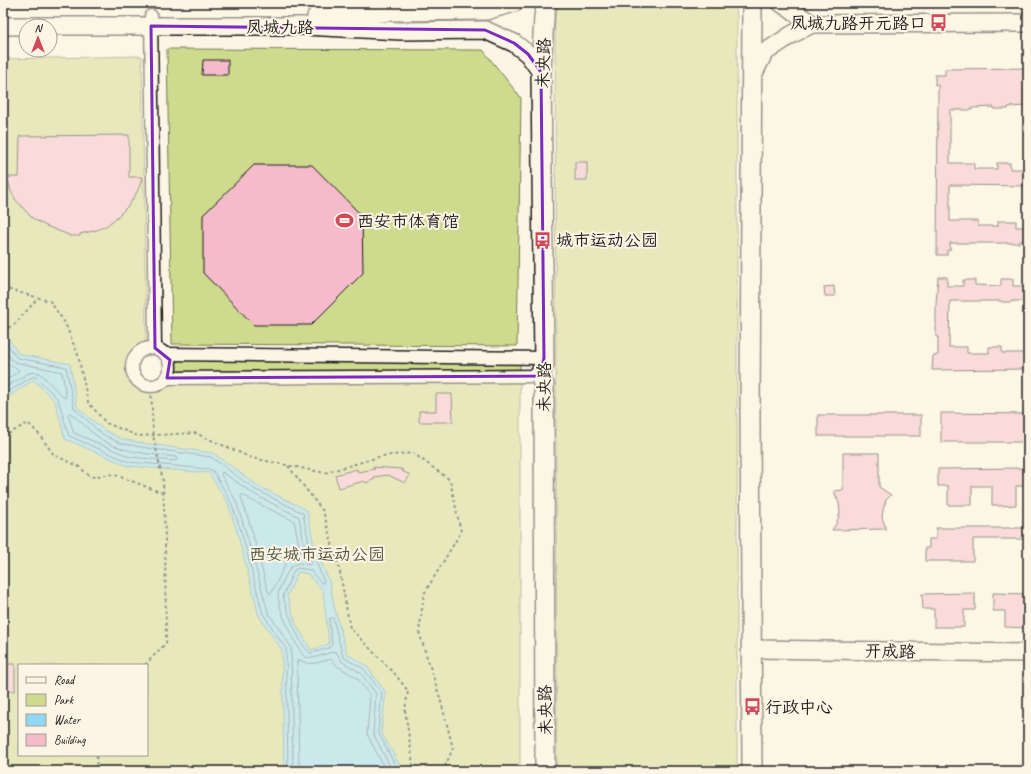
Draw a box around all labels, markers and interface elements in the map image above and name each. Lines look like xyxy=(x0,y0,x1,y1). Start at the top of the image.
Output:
place label: 凤城九路开元路口 xyxy=(790,13,926,34)
bus stop icon: 凤城九路开元路口 xyxy=(929,13,949,33)
street label: 凤城九路 xyxy=(246,17,314,38)
north arrow xyxy=(18,18,58,58)
text: N xyxy=(35,21,44,35)
street label: 未央路 xyxy=(532,37,555,89)
sports icon: 西安市体育馆 xyxy=(334,211,354,231)
place label: 西安市体育馆 xyxy=(357,211,459,232)
bus stop icon: 城市运动公园 xyxy=(533,230,553,250)
place label: 城市运动公园 xyxy=(556,230,658,251)
street label: 未央路 xyxy=(534,362,555,413)
park label: 西安城市运动公园 xyxy=(249,544,385,565)
street label: 开成路 xyxy=(864,641,916,662)
legend xyxy=(18,664,148,756)
text: Road xyxy=(54,672,76,688)
street label: 未央路 xyxy=(535,684,556,736)
text: Park xyxy=(54,692,75,708)
bus stop icon: 行政中心 xyxy=(742,697,762,717)
place label: 行政中心 xyxy=(765,697,833,718)
text: Water xyxy=(54,712,82,728)
text: Building xyxy=(54,732,86,748)

